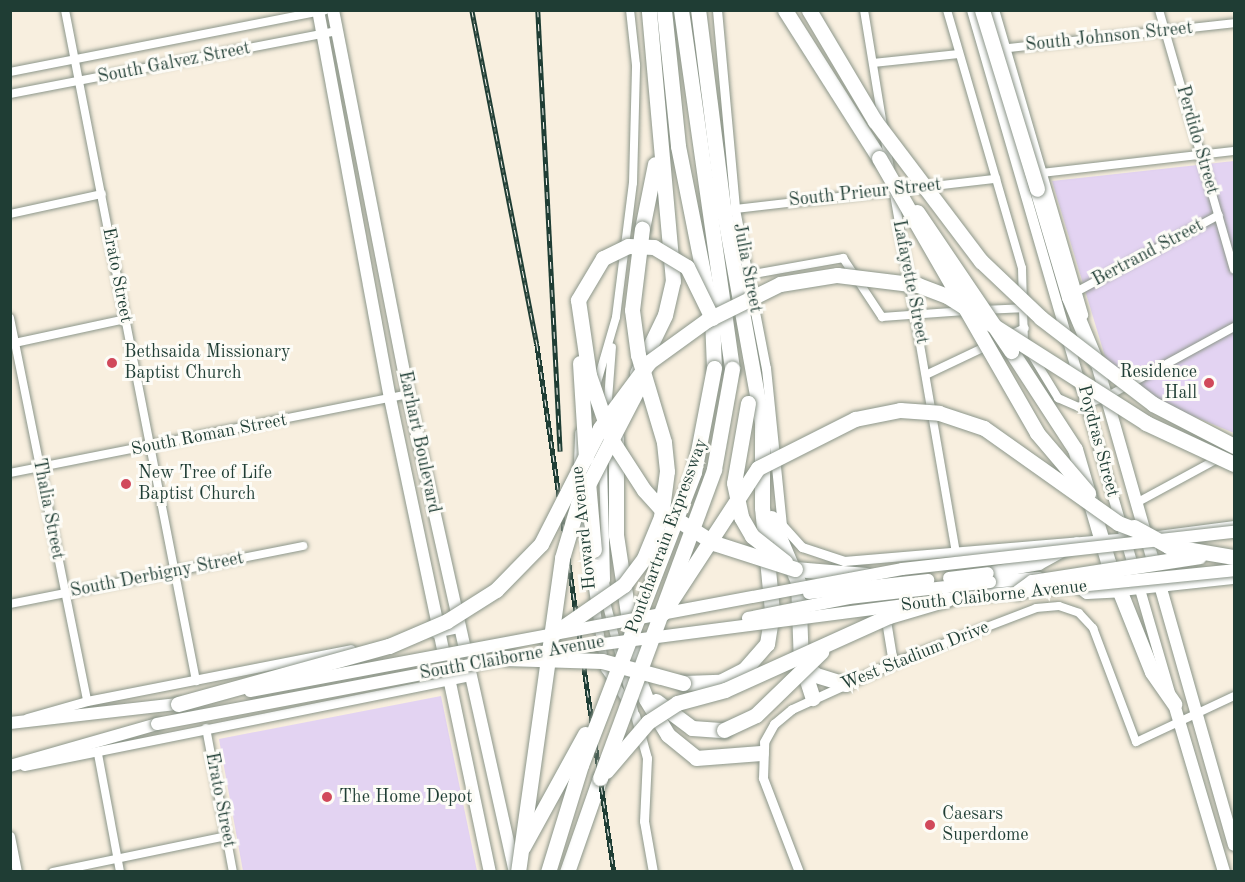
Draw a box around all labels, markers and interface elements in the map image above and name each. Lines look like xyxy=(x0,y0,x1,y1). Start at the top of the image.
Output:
street label: South Johnson Street xyxy=(1024,17,1194,57)
street label: South Galvez Street xyxy=(96,38,252,88)
street label: Perdido Street xyxy=(1171,83,1223,197)
street label: South Prieur Street xyxy=(788,174,942,212)
street label: Bertrand Street xyxy=(1089,215,1207,291)
street label: Lafayette Street xyxy=(887,218,933,346)
street label: Julia Street xyxy=(728,221,766,315)
street label: Erato Street xyxy=(97,225,137,325)
place label: Bethsaida Missionary Baptist Church xyxy=(124,342,291,385)
marker: Bethsaida Missionary Baptist Church xyxy=(105,356,119,370)
place label: Residence Hall xyxy=(1120,362,1197,404)
street label: Earhart Boulevard xyxy=(393,369,445,515)
marker: Residence Hall xyxy=(1202,376,1216,390)
street label: Poydras Street xyxy=(1073,383,1123,499)
street label: South Roman Street xyxy=(129,409,289,461)
street label: Pontchartrain Expressway xyxy=(622,435,712,637)
street label: Thalia Street xyxy=(28,456,68,562)
place label: New Tree of Life Baptist Church xyxy=(138,463,272,506)
street label: Howard Avenue xyxy=(567,465,601,591)
marker: New Tree of Life Baptist Church xyxy=(119,477,133,491)
street label: South Derbigny Street xyxy=(68,548,246,602)
street label: South Claiborne Avenue xyxy=(900,575,1088,617)
street label: West Stadium Drive xyxy=(838,616,992,696)
street label: South Claiborne Avenue xyxy=(418,631,606,685)
street label: Erato Street xyxy=(200,750,240,850)
place label: The Home Depot xyxy=(339,786,473,808)
marker: The Home Depot xyxy=(320,790,334,804)
place label: Caesars Superdome xyxy=(942,804,1029,846)
marker: Caesars Superdome xyxy=(923,818,937,832)

